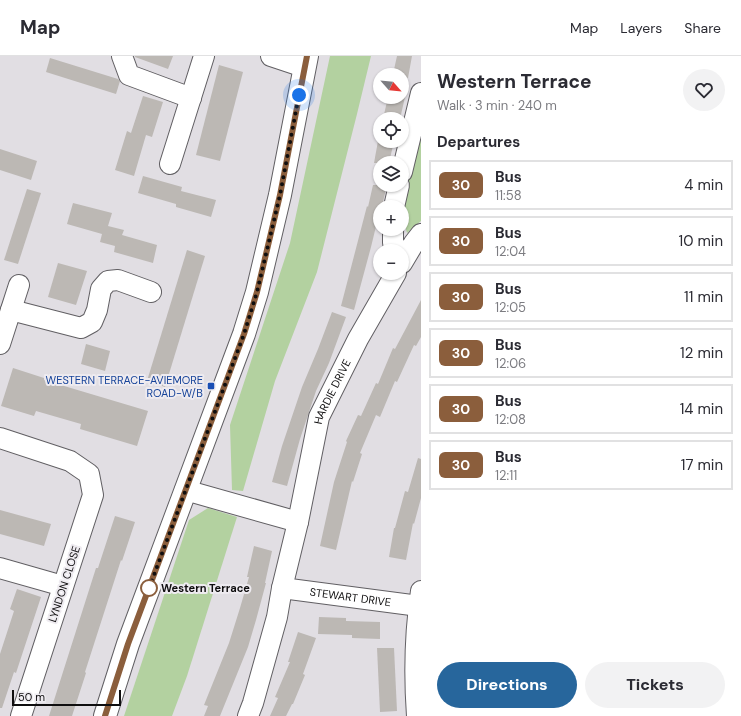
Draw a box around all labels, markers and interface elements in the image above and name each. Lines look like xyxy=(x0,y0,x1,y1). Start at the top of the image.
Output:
text: Map xyxy=(20,15,60,40)
text: Map xyxy=(570,19,598,37)
text: Layers xyxy=(620,19,662,37)
text: Share xyxy=(684,19,721,37)
north arrow xyxy=(373,68,409,104)
map controls xyxy=(373,68,409,280)
text: Western Terrace xyxy=(437,69,592,94)
button: heart xyxy=(683,69,725,111)
your location xyxy=(289,85,309,105)
text: Walk · 3 min · 240 m xyxy=(437,97,557,114)
button: locate xyxy=(373,112,409,148)
text: Departures xyxy=(437,132,520,152)
button: layers xyxy=(373,156,409,192)
text: Bus xyxy=(495,167,522,187)
text: 4 min xyxy=(684,175,723,195)
text: 30 xyxy=(452,176,470,194)
text: 11:58 xyxy=(495,187,522,204)
button: + xyxy=(373,200,409,236)
text: Bus xyxy=(495,223,522,243)
text: 10 min xyxy=(678,231,723,251)
text: 30 xyxy=(452,232,470,250)
text: 12:04 xyxy=(495,243,526,260)
button: − xyxy=(373,244,409,280)
text: Bus xyxy=(495,279,522,299)
text: 11 min xyxy=(684,287,723,307)
text: 30 xyxy=(452,288,470,306)
text: 12:05 xyxy=(495,299,526,316)
text: Bus xyxy=(495,335,522,355)
text: 12 min xyxy=(680,343,723,363)
text: 30 xyxy=(452,344,470,362)
text: 12:06 xyxy=(495,355,526,372)
street label: HARDIE DRIVE xyxy=(311,357,354,425)
place label: WESTERN TERRACE-AVIEMORE ROAD-W/B xyxy=(46,373,203,400)
marker: WESTERN TERRACE-AVIEMORE ROAD-W/B xyxy=(206,381,216,391)
text: Bus xyxy=(495,391,522,411)
text: 14 min xyxy=(680,399,723,419)
text: 30 xyxy=(452,400,470,418)
text: 12:08 xyxy=(495,411,526,428)
text: Bus xyxy=(495,447,522,467)
text: 17 min xyxy=(681,455,723,475)
text: 30 xyxy=(452,456,470,474)
text: 12:11 xyxy=(495,467,517,484)
street label: LYNDON CLOSE xyxy=(45,544,83,624)
marker: Western Terrace xyxy=(140,579,158,597)
place label: Western Terrace xyxy=(161,581,250,595)
street label: STEWART DRIVE xyxy=(309,585,392,609)
button: Directions xyxy=(437,662,577,708)
button: Tickets xyxy=(585,662,725,708)
scale bar xyxy=(12,688,121,707)
text: 50 m xyxy=(18,690,45,704)

